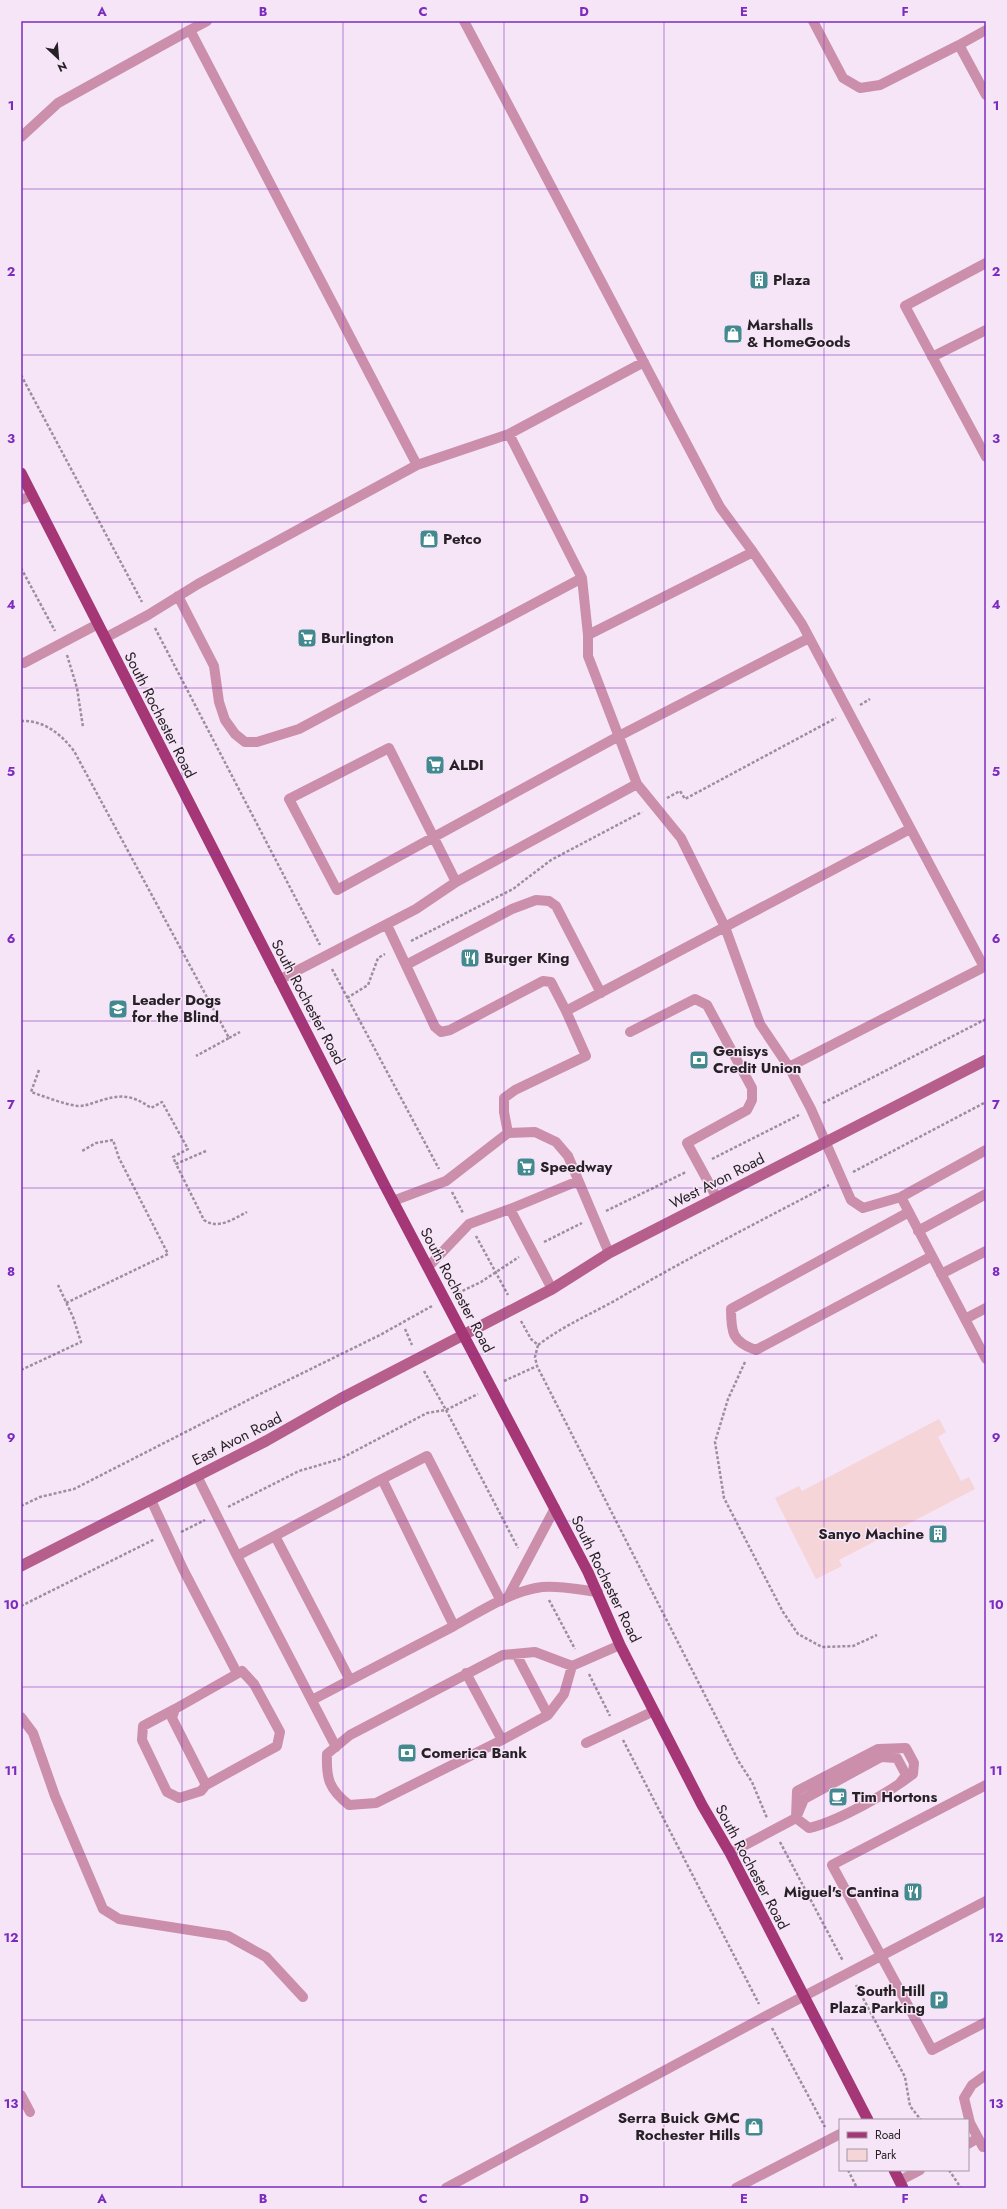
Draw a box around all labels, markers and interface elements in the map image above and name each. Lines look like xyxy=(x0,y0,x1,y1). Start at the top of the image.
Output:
text: A xyxy=(96,2,107,21)
text: B xyxy=(259,2,268,21)
text: C xyxy=(418,2,428,21)
text: D xyxy=(579,2,589,21)
text: E xyxy=(740,2,748,21)
text: F xyxy=(901,2,909,21)
north arrow xyxy=(38,38,78,78)
text: N xyxy=(55,58,70,76)
text: 1 xyxy=(8,96,14,115)
text: 1 xyxy=(993,96,999,115)
text: 2 xyxy=(7,262,15,281)
text: 2 xyxy=(992,262,1000,281)
building icon: Plaza xyxy=(748,269,770,291)
place label: Plaza xyxy=(773,269,810,291)
place label: Marshalls & HomeGoods xyxy=(747,314,850,353)
shop icon: Marshalls & HomeGoods xyxy=(722,323,744,345)
text: 3 xyxy=(7,429,15,448)
text: 3 xyxy=(992,429,1000,448)
shop icon: Petco xyxy=(418,528,440,550)
place label: Petco xyxy=(443,528,482,550)
text: 4 xyxy=(6,595,16,614)
text: 4 xyxy=(991,595,1001,614)
supermarket icon: Burlington xyxy=(296,627,318,649)
place label: Burlington xyxy=(321,627,394,649)
street label: South Rochester Road xyxy=(119,648,201,782)
supermarket icon: ALDI xyxy=(424,754,446,776)
place label: ALDI xyxy=(448,754,484,776)
text: 5 xyxy=(7,762,15,781)
text: 5 xyxy=(992,762,1000,781)
text: 6 xyxy=(7,929,16,948)
text: 6 xyxy=(992,929,1001,948)
street label: South Rochester Road xyxy=(266,935,350,1069)
restaurant icon: Burger King xyxy=(459,947,481,969)
place label: Burger King xyxy=(484,947,569,969)
place label: Leader Dogs for the Blind xyxy=(132,989,221,1028)
school or university icon: Leader Dogs for the Blind xyxy=(107,998,129,1020)
place label: Genisys Credit Union xyxy=(713,1040,801,1079)
bank icon: Genisys Credit Union xyxy=(688,1049,710,1071)
text: 7 xyxy=(7,1095,15,1114)
text: 7 xyxy=(992,1095,1000,1114)
street label: West Avon Road xyxy=(666,1148,768,1214)
supermarket icon: Speedway xyxy=(515,1156,537,1178)
place label: Speedway xyxy=(540,1156,613,1178)
street label: South Rochester Road xyxy=(415,1223,499,1357)
text: 8 xyxy=(7,1262,15,1281)
text: 8 xyxy=(992,1262,1000,1281)
street label: East Avon Road xyxy=(188,1407,286,1471)
text: 9 xyxy=(7,1428,16,1447)
text: 9 xyxy=(992,1428,1001,1447)
street label: South Rochester Road xyxy=(566,1512,646,1646)
place label: Sanyo Machine xyxy=(818,1523,924,1545)
building icon: Sanyo Machine xyxy=(927,1523,949,1545)
text: 10 xyxy=(3,1595,19,1614)
text: 10 xyxy=(988,1595,1004,1614)
bank icon: Comerica Bank xyxy=(396,1742,418,1764)
place label: Comerica Bank xyxy=(421,1742,527,1764)
text: 11 xyxy=(4,1761,18,1780)
text: 11 xyxy=(989,1761,1003,1780)
cafe icon: Tim Hortons xyxy=(827,1786,849,1808)
place label: Tim Hortons xyxy=(852,1786,937,1808)
street label: South Rochester Road xyxy=(710,1800,794,1934)
place label: Miguel's Cantina xyxy=(784,1881,899,1903)
restaurant icon: Miguel's Cantina xyxy=(902,1881,924,1903)
text: 12 xyxy=(3,1928,19,1947)
text: 12 xyxy=(988,1928,1004,1947)
place label: South Hill Plaza Parking xyxy=(829,1980,925,2019)
parking icon: South Hill Plaza Parking xyxy=(928,1989,950,2011)
text: 13 xyxy=(4,2094,18,2113)
text: 13 xyxy=(989,2094,1003,2113)
place label: Serra Buick GMC Rochester Hills xyxy=(618,2107,740,2146)
shop icon: Serra Buick GMC Rochester Hills xyxy=(743,2116,765,2138)
legend xyxy=(839,2119,969,2171)
text: Road xyxy=(875,2126,901,2144)
text: Park xyxy=(875,2146,897,2164)
text: A xyxy=(96,2189,107,2208)
text: B xyxy=(259,2189,268,2208)
text: C xyxy=(418,2189,428,2208)
text: D xyxy=(579,2189,589,2208)
text: E xyxy=(740,2189,748,2208)
text: F xyxy=(901,2189,909,2208)

